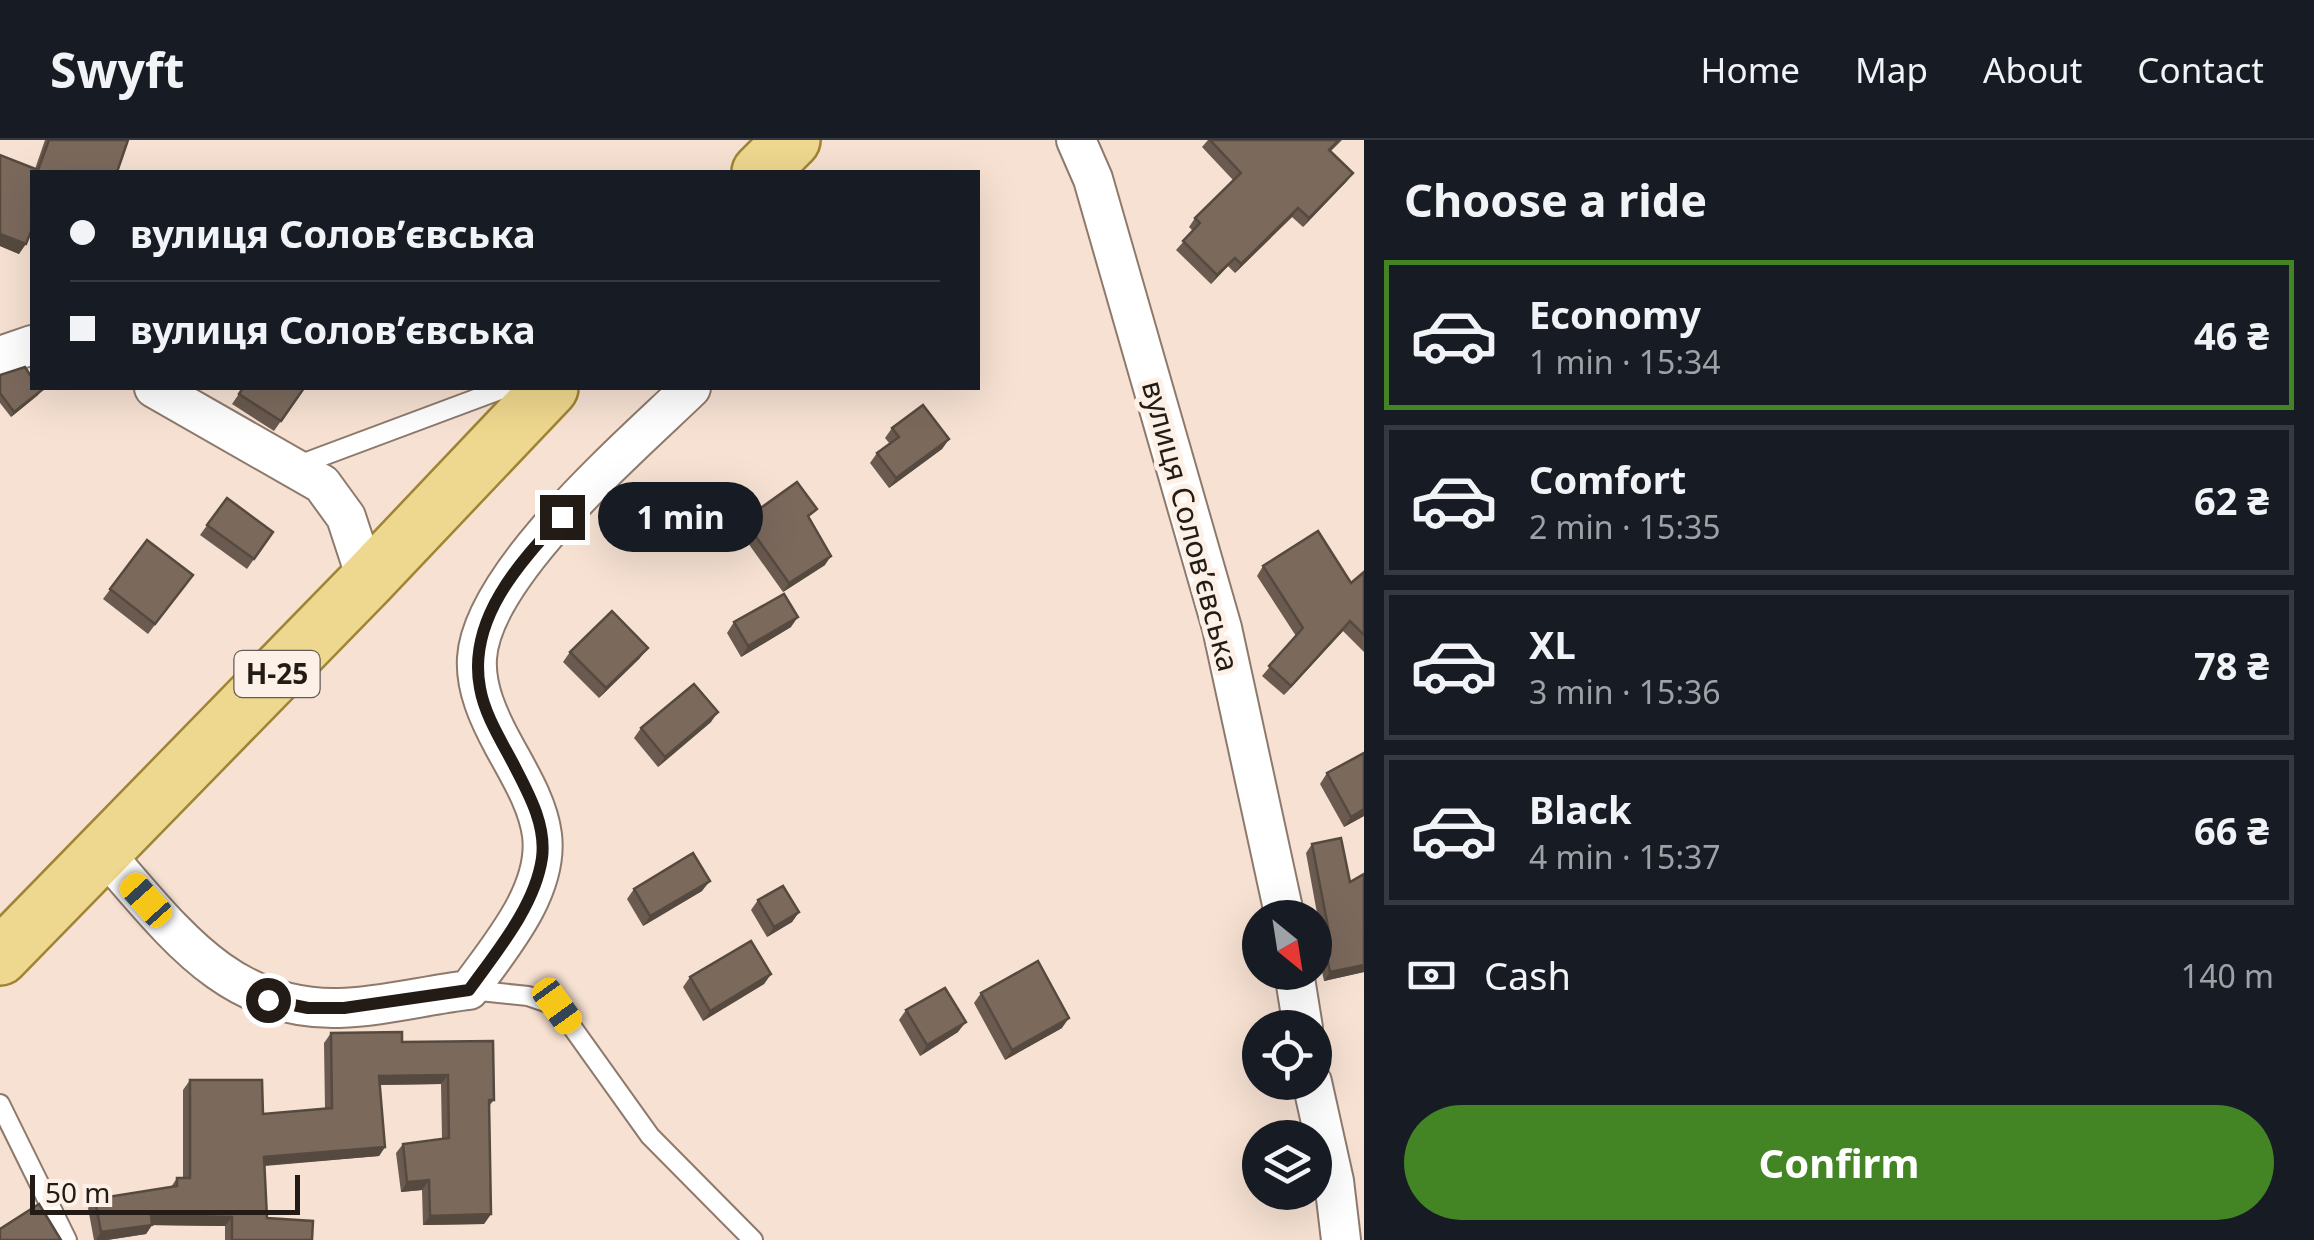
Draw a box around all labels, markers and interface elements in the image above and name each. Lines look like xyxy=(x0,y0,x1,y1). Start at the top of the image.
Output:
text: Swyft xyxy=(50,37,184,102)
text: Home xyxy=(1701,46,1800,93)
text: Map xyxy=(1855,46,1928,93)
text: About xyxy=(1983,46,2082,93)
text: Contact xyxy=(2137,46,2264,93)
text: Choose a ride xyxy=(1404,169,1707,230)
text: вулиця Соловʼєвська xyxy=(130,207,536,259)
text: Economy xyxy=(1529,288,1701,340)
icon: car xyxy=(1409,290,1499,380)
text: вулиця Соловʼєвська xyxy=(130,303,536,355)
text: 46 ₴ xyxy=(2194,309,2269,361)
text: 1 min · 15:34 xyxy=(1529,340,1721,383)
street label: вулиця Соловʼєвська xyxy=(1133,376,1250,676)
text: Comfort xyxy=(1529,453,1686,505)
icon: car xyxy=(1409,455,1499,545)
text: 62 ₴ xyxy=(2194,474,2269,526)
callout: 1 min xyxy=(597,482,762,552)
route end xyxy=(540,495,585,540)
text: 1 min xyxy=(636,495,725,538)
text: 2 min · 15:35 xyxy=(1529,505,1721,548)
text: XL xyxy=(1529,618,1576,670)
icon: car xyxy=(1409,620,1499,710)
text: 78 ₴ xyxy=(2194,639,2269,691)
road number: Н-25 xyxy=(234,651,320,697)
text: 3 min · 15:36 xyxy=(1529,670,1721,713)
text: Black xyxy=(1529,783,1632,835)
icon: car xyxy=(1409,785,1499,875)
text: 66 ₴ xyxy=(2194,804,2269,856)
text: 4 min · 15:37 xyxy=(1529,835,1721,878)
car xyxy=(115,868,177,932)
north arrow xyxy=(1242,900,1332,990)
map controls xyxy=(1242,900,1332,1210)
icon: cash xyxy=(1404,948,1459,1003)
text: Cash xyxy=(1484,949,1571,1001)
text: 140 m xyxy=(2181,954,2274,997)
car xyxy=(527,973,587,1039)
route start xyxy=(246,978,291,1023)
button: locate xyxy=(1242,1010,1332,1100)
button: Confirm xyxy=(1404,1105,2274,1220)
button: layers xyxy=(1242,1120,1332,1210)
scale bar xyxy=(30,1170,300,1214)
text: 50 m xyxy=(45,1173,111,1211)

